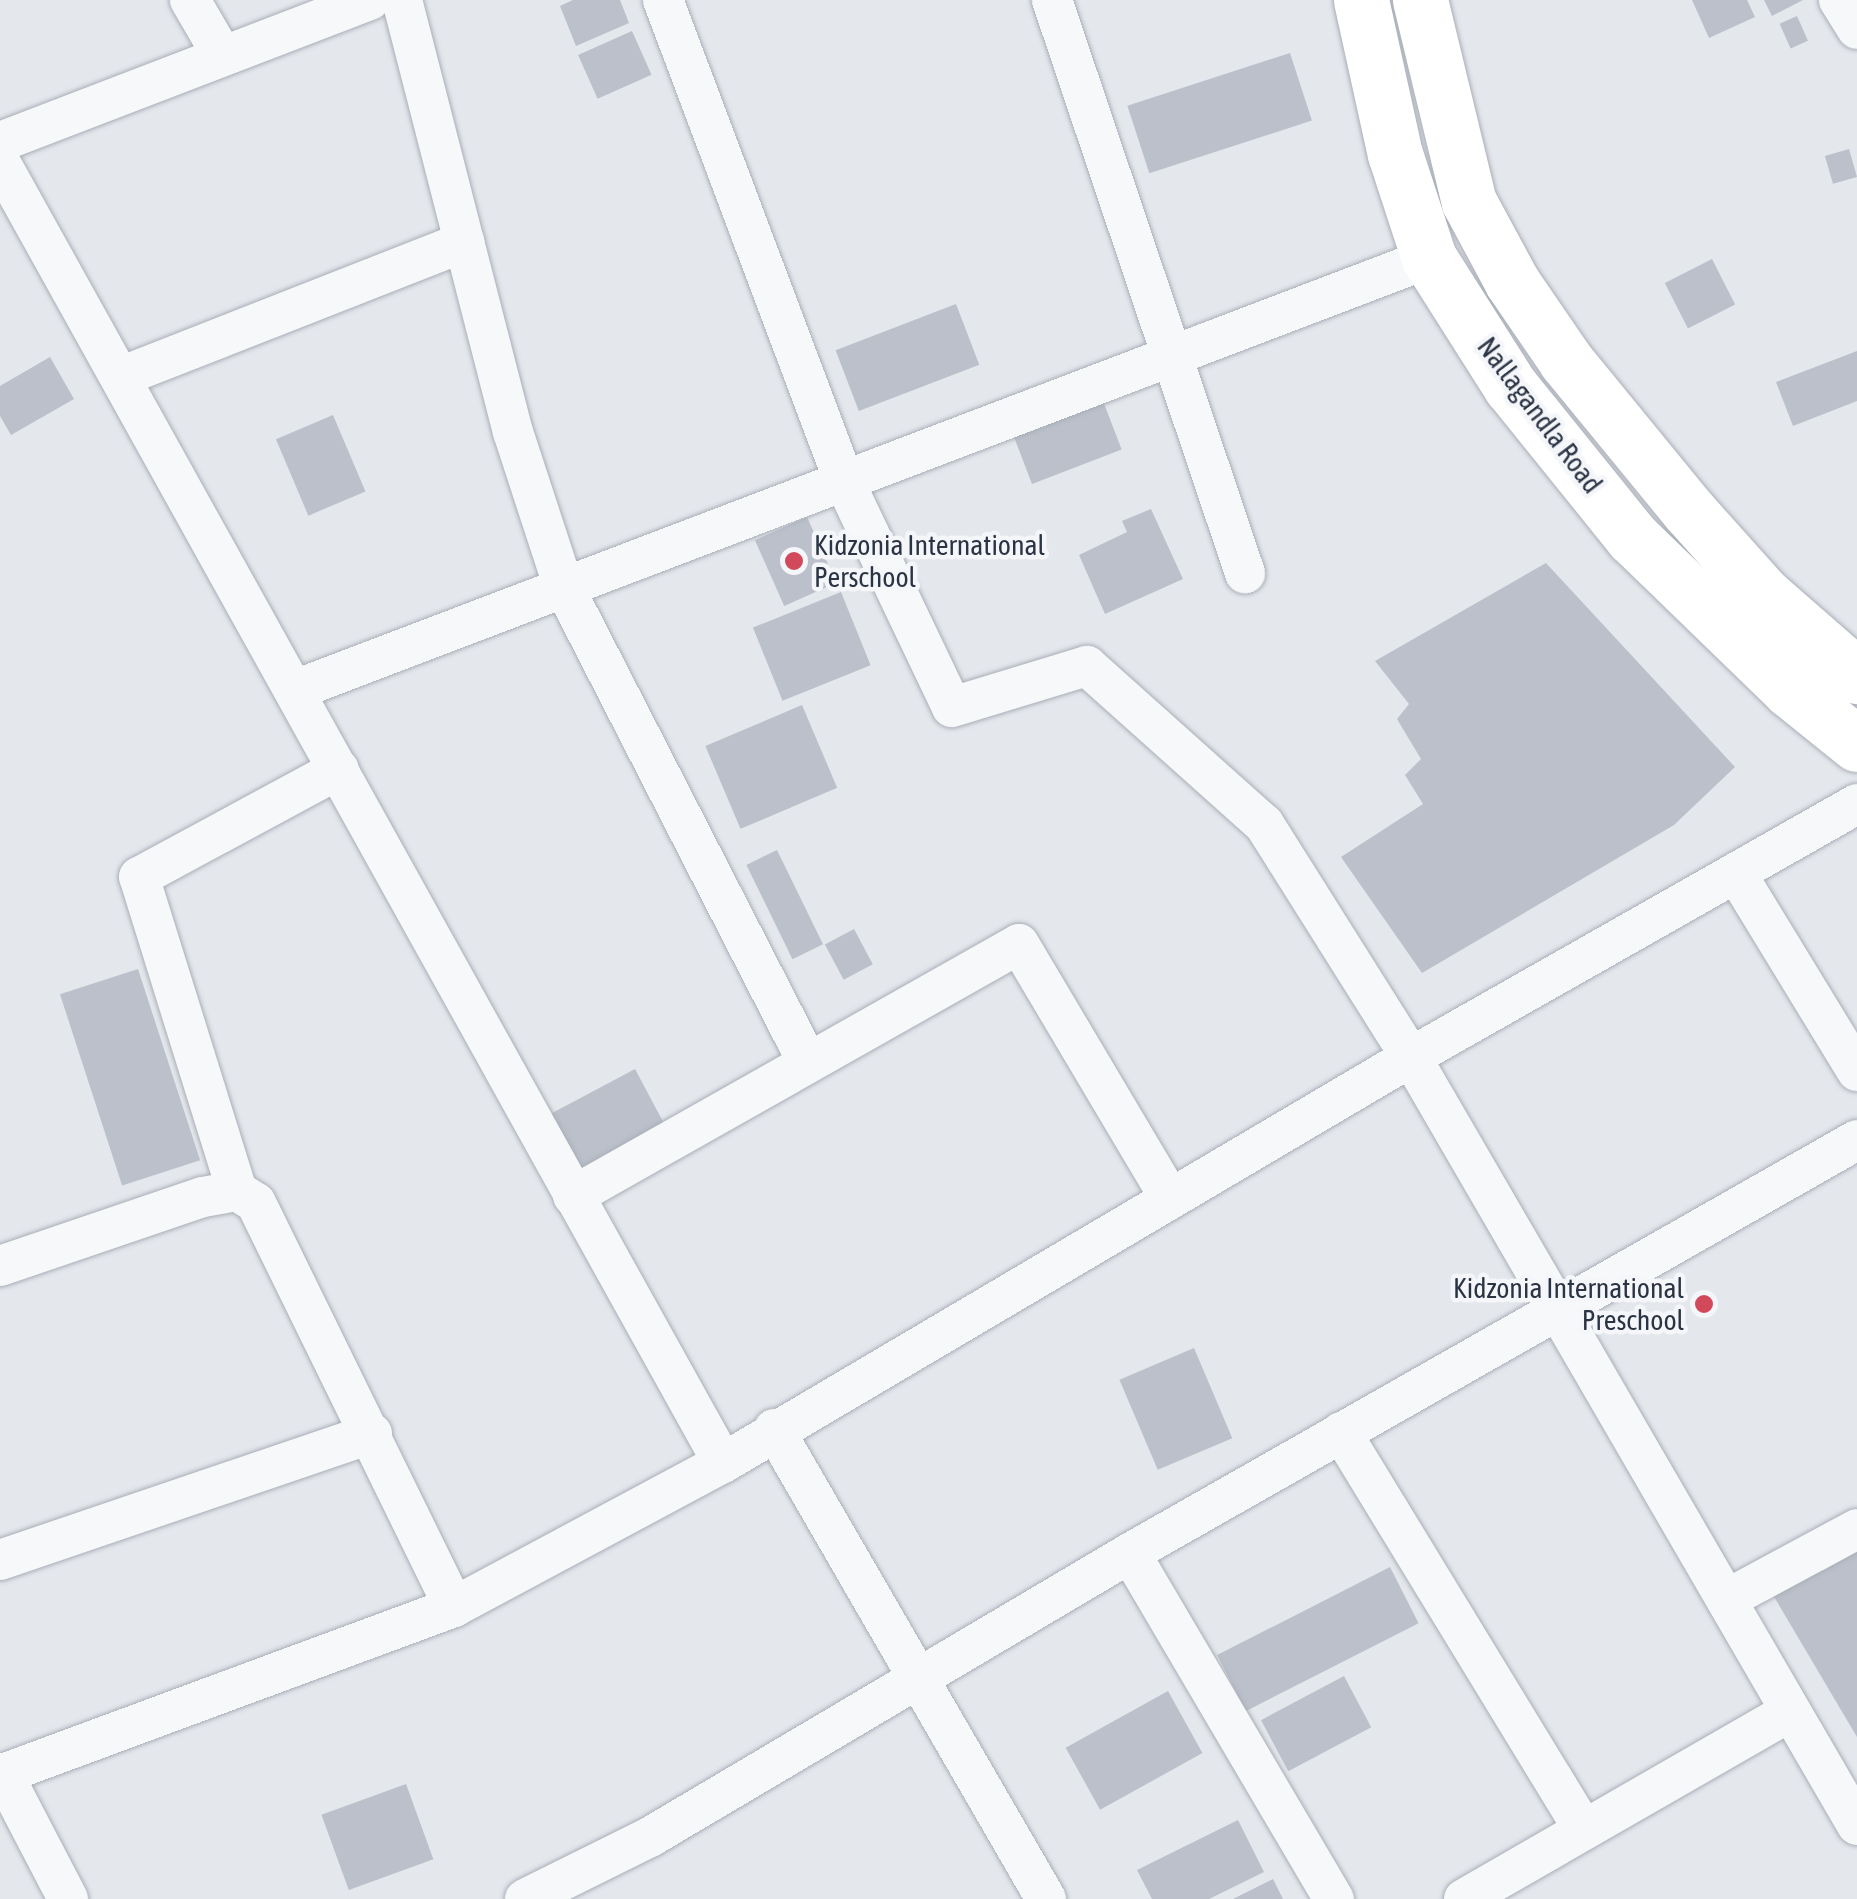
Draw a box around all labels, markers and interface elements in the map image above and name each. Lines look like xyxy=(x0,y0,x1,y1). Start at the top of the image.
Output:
street label: Nallagandla Road xyxy=(1470,330,1610,500)
place label: Kidzonia International Perschool xyxy=(814,528,1045,594)
marker: Kidzonia International Perschool xyxy=(783,550,805,572)
place label: Kidzonia International Preschool xyxy=(1453,1271,1684,1337)
marker: Kidzonia International Preschool xyxy=(1693,1293,1715,1315)

